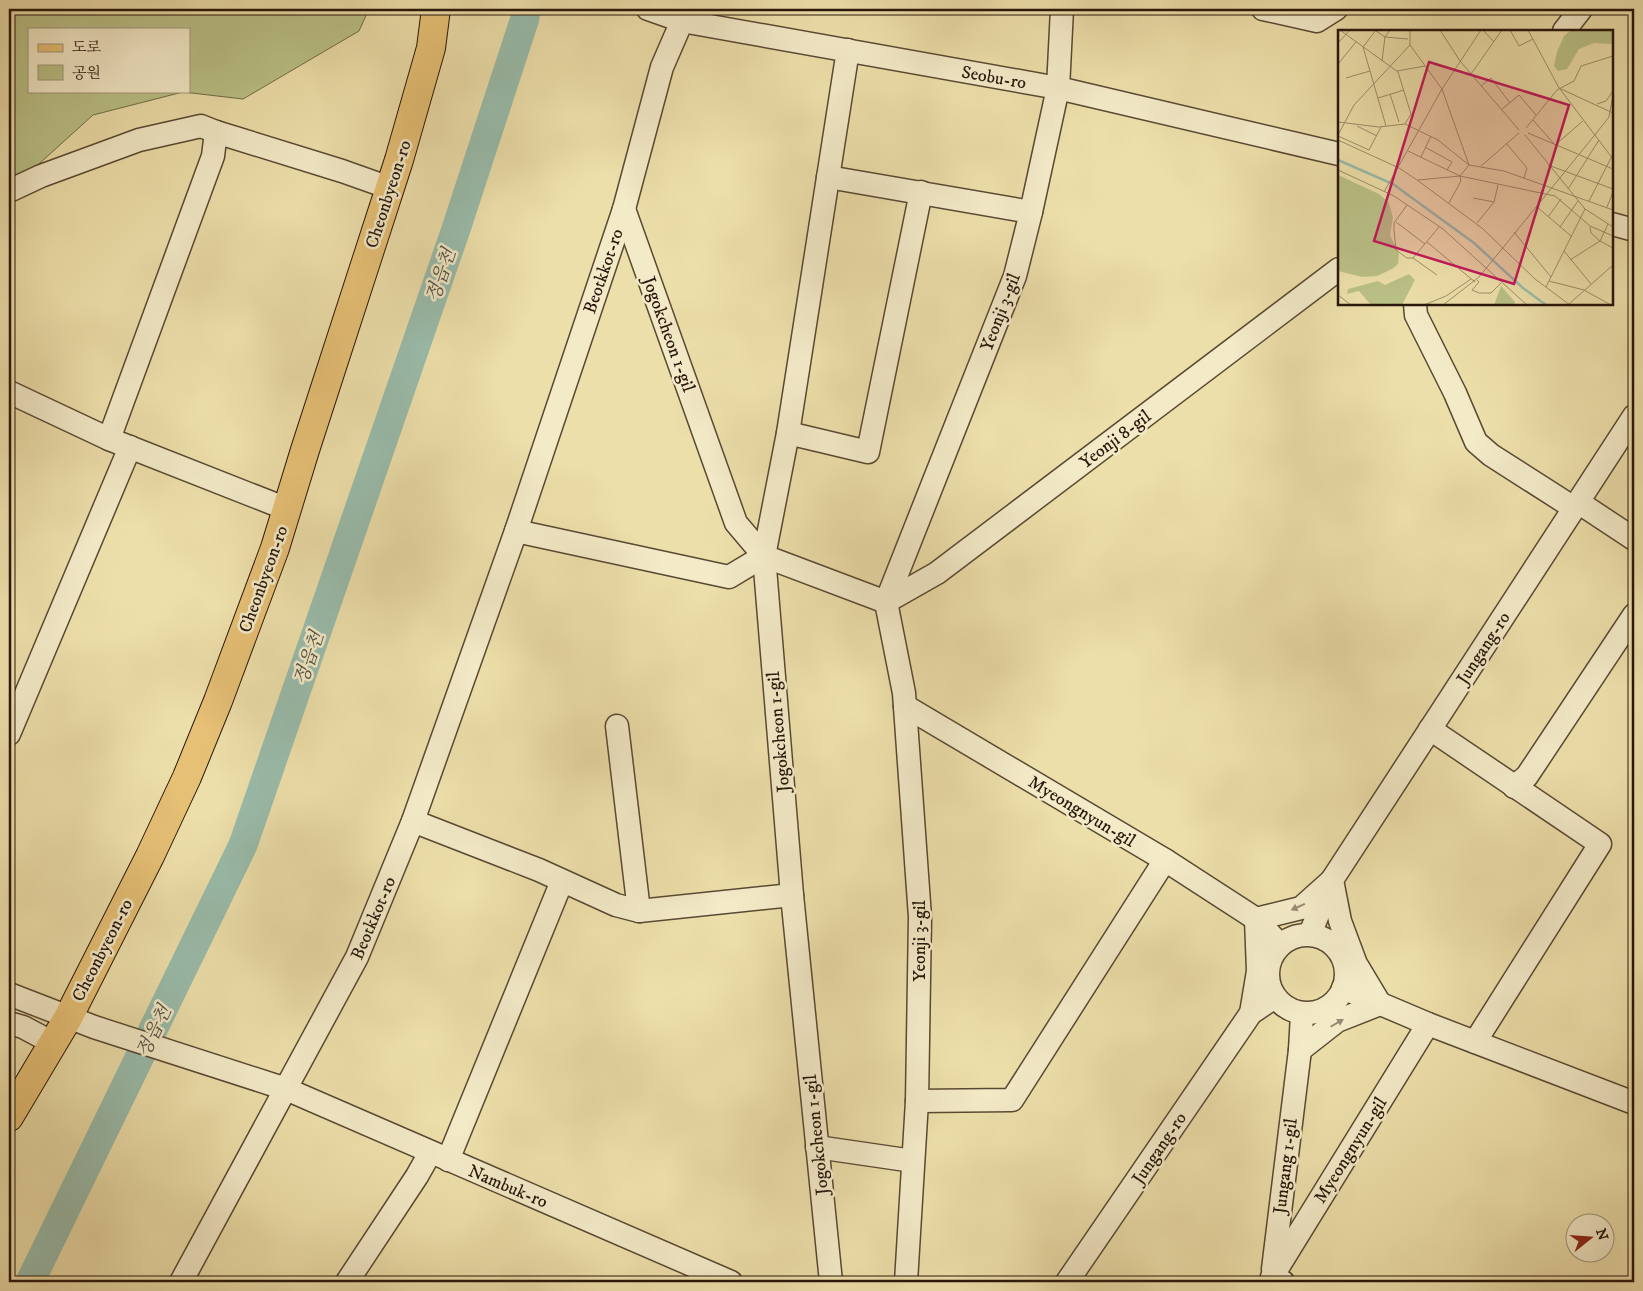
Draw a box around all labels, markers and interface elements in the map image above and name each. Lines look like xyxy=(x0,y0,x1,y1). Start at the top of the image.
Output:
legend xyxy=(28,28,190,92)
inset map xyxy=(1338,30,1613,305)
text: 도로 xyxy=(72,38,101,57)
street label: Seobu-ro xyxy=(960,61,1028,95)
text: 공원 xyxy=(72,64,101,83)
street label: Cheonbyeon-ro xyxy=(361,137,417,251)
street label: Beotkkot-ro xyxy=(579,226,629,317)
water label: 정읍천 xyxy=(422,244,462,305)
street label: Yeonji 3-gil xyxy=(976,270,1026,354)
street label: Jogokcheon 1-gil xyxy=(636,272,699,396)
street label: Yeonji 8-gil xyxy=(1076,405,1156,474)
street label: Cheonbyeon-ro xyxy=(234,523,294,636)
street label: Jungang-ro xyxy=(1451,608,1516,691)
water label: 정읍천 xyxy=(290,627,330,688)
street label: Jogokcheon 1-gil xyxy=(763,670,795,795)
street label: Myeongnyun-gil xyxy=(1024,771,1140,853)
street label: Beotkkot-ro xyxy=(347,873,401,963)
street label: Cheonbyeon-ro xyxy=(68,895,138,1005)
street label: Yeonji 3-gil xyxy=(909,900,931,982)
one-way arrow xyxy=(1291,903,1305,911)
water label: 정읍천 xyxy=(132,1000,177,1061)
one-way arrow xyxy=(1331,1018,1344,1027)
street label: Jogokcheon 1-gil xyxy=(800,1073,834,1198)
street label: Myeongnyun-gil xyxy=(1309,1093,1393,1208)
street label: Jungang-ro xyxy=(1127,1108,1192,1190)
street label: Jungang 1-gil xyxy=(1269,1117,1303,1217)
street label: Nambuk-ro xyxy=(465,1160,551,1214)
north arrow xyxy=(1566,1214,1616,1264)
text: N xyxy=(1591,1226,1612,1243)

